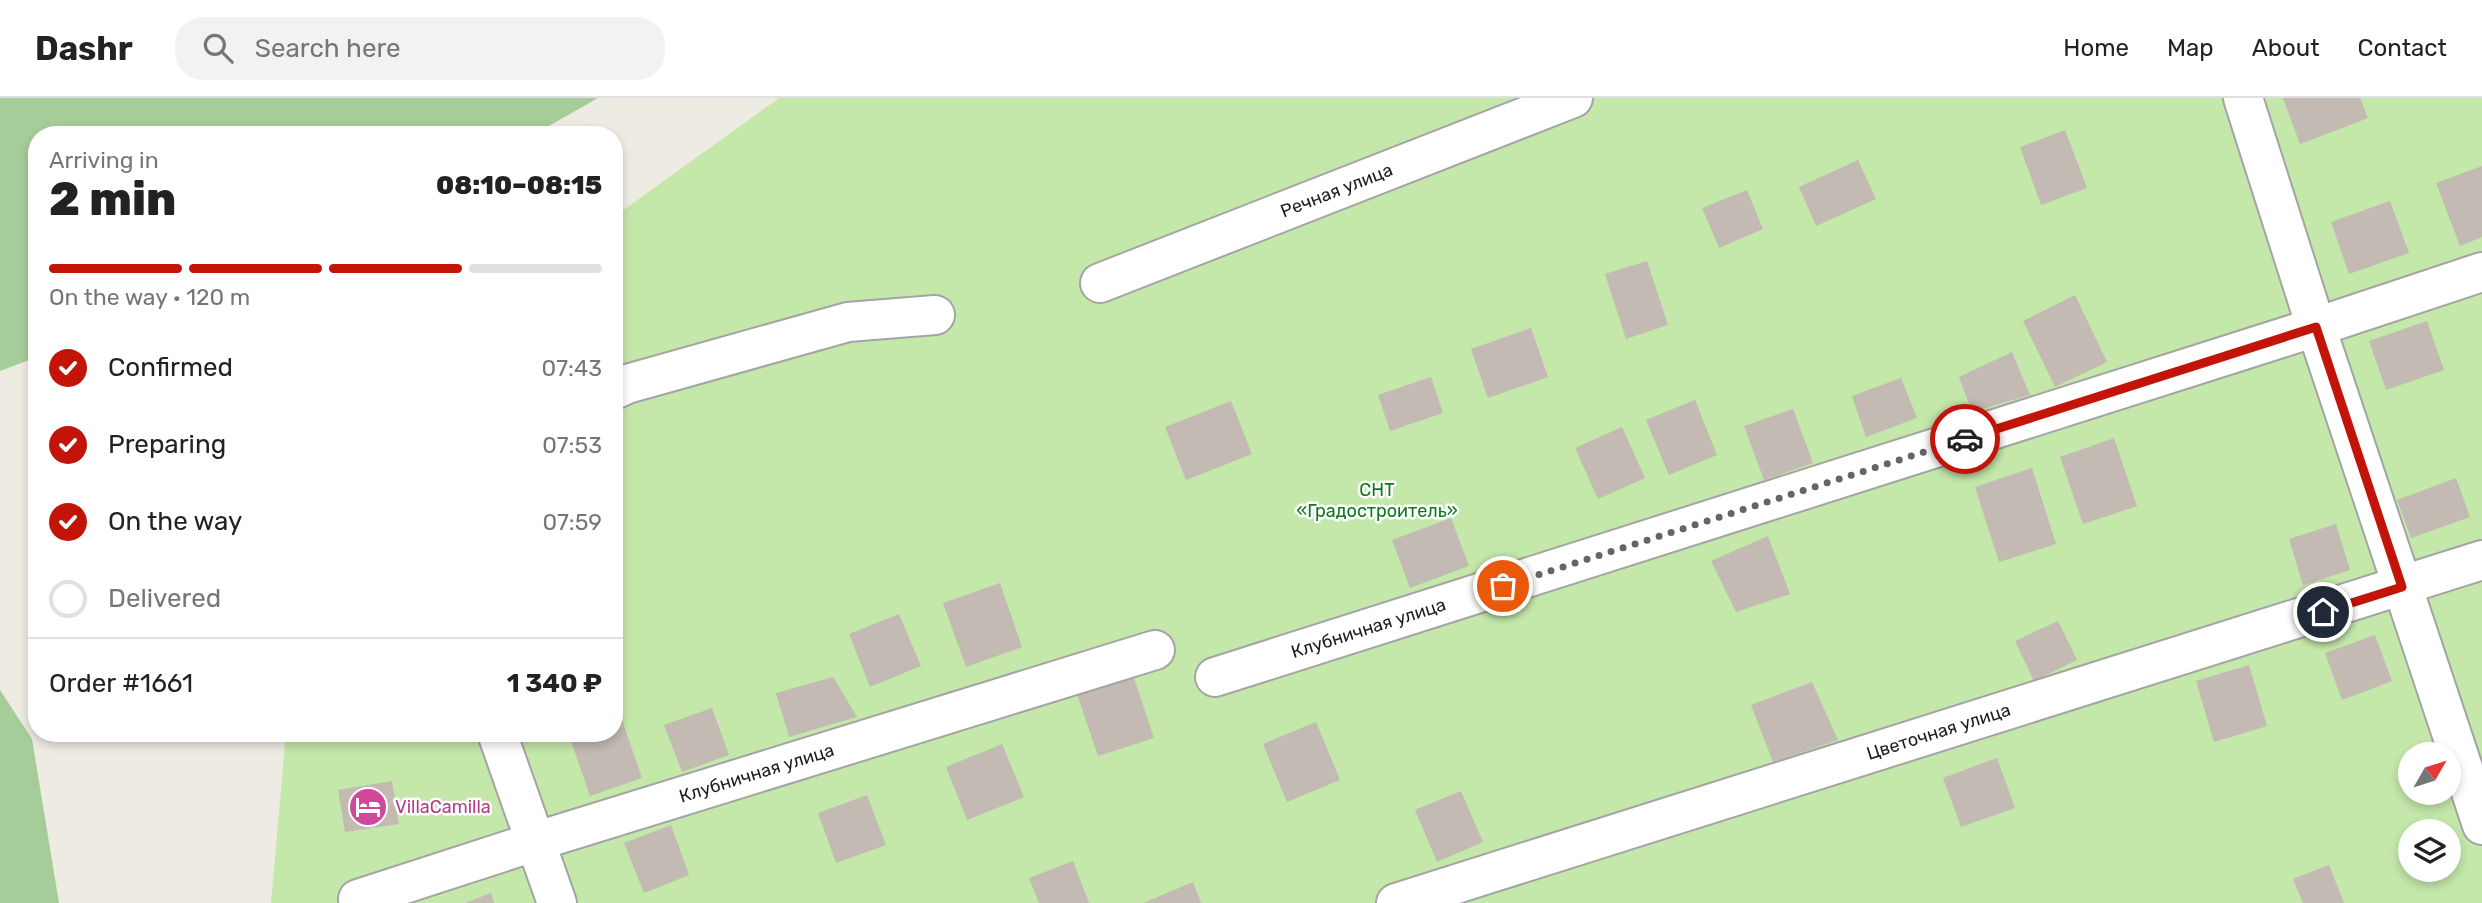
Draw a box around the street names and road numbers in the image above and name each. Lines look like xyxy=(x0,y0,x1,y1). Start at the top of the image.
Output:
street label: Речная улица xyxy=(1277,159,1396,222)
street label: Клубничная улица xyxy=(1288,593,1449,663)
street label: Цветочная улица xyxy=(1864,699,2013,765)
street label: Клубничная улица xyxy=(676,739,837,807)

